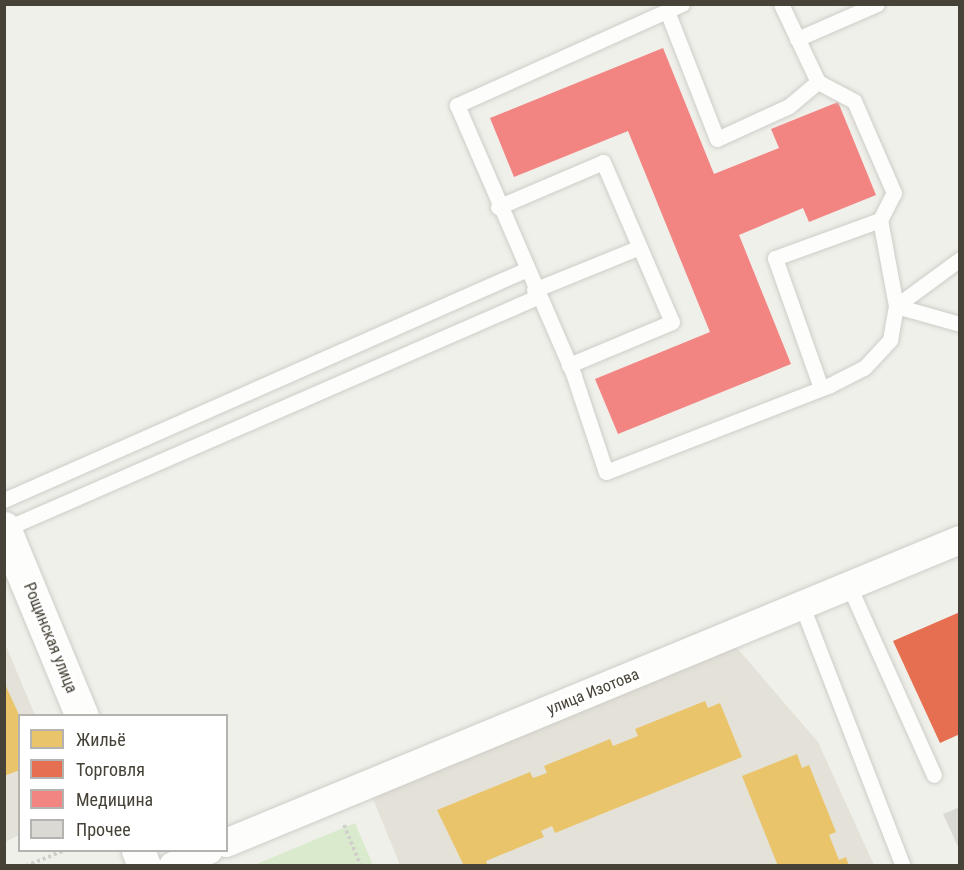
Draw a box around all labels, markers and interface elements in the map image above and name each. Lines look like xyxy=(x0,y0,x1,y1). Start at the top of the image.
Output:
street label: Рощинская улица xyxy=(19,580,81,696)
street label: улица Изотова xyxy=(544,665,642,719)
legend xyxy=(18,714,228,852)
text: Жильё xyxy=(76,729,126,750)
text: Торговля xyxy=(76,759,145,780)
text: Медицина xyxy=(76,789,153,810)
text: Прочее xyxy=(76,819,131,840)

